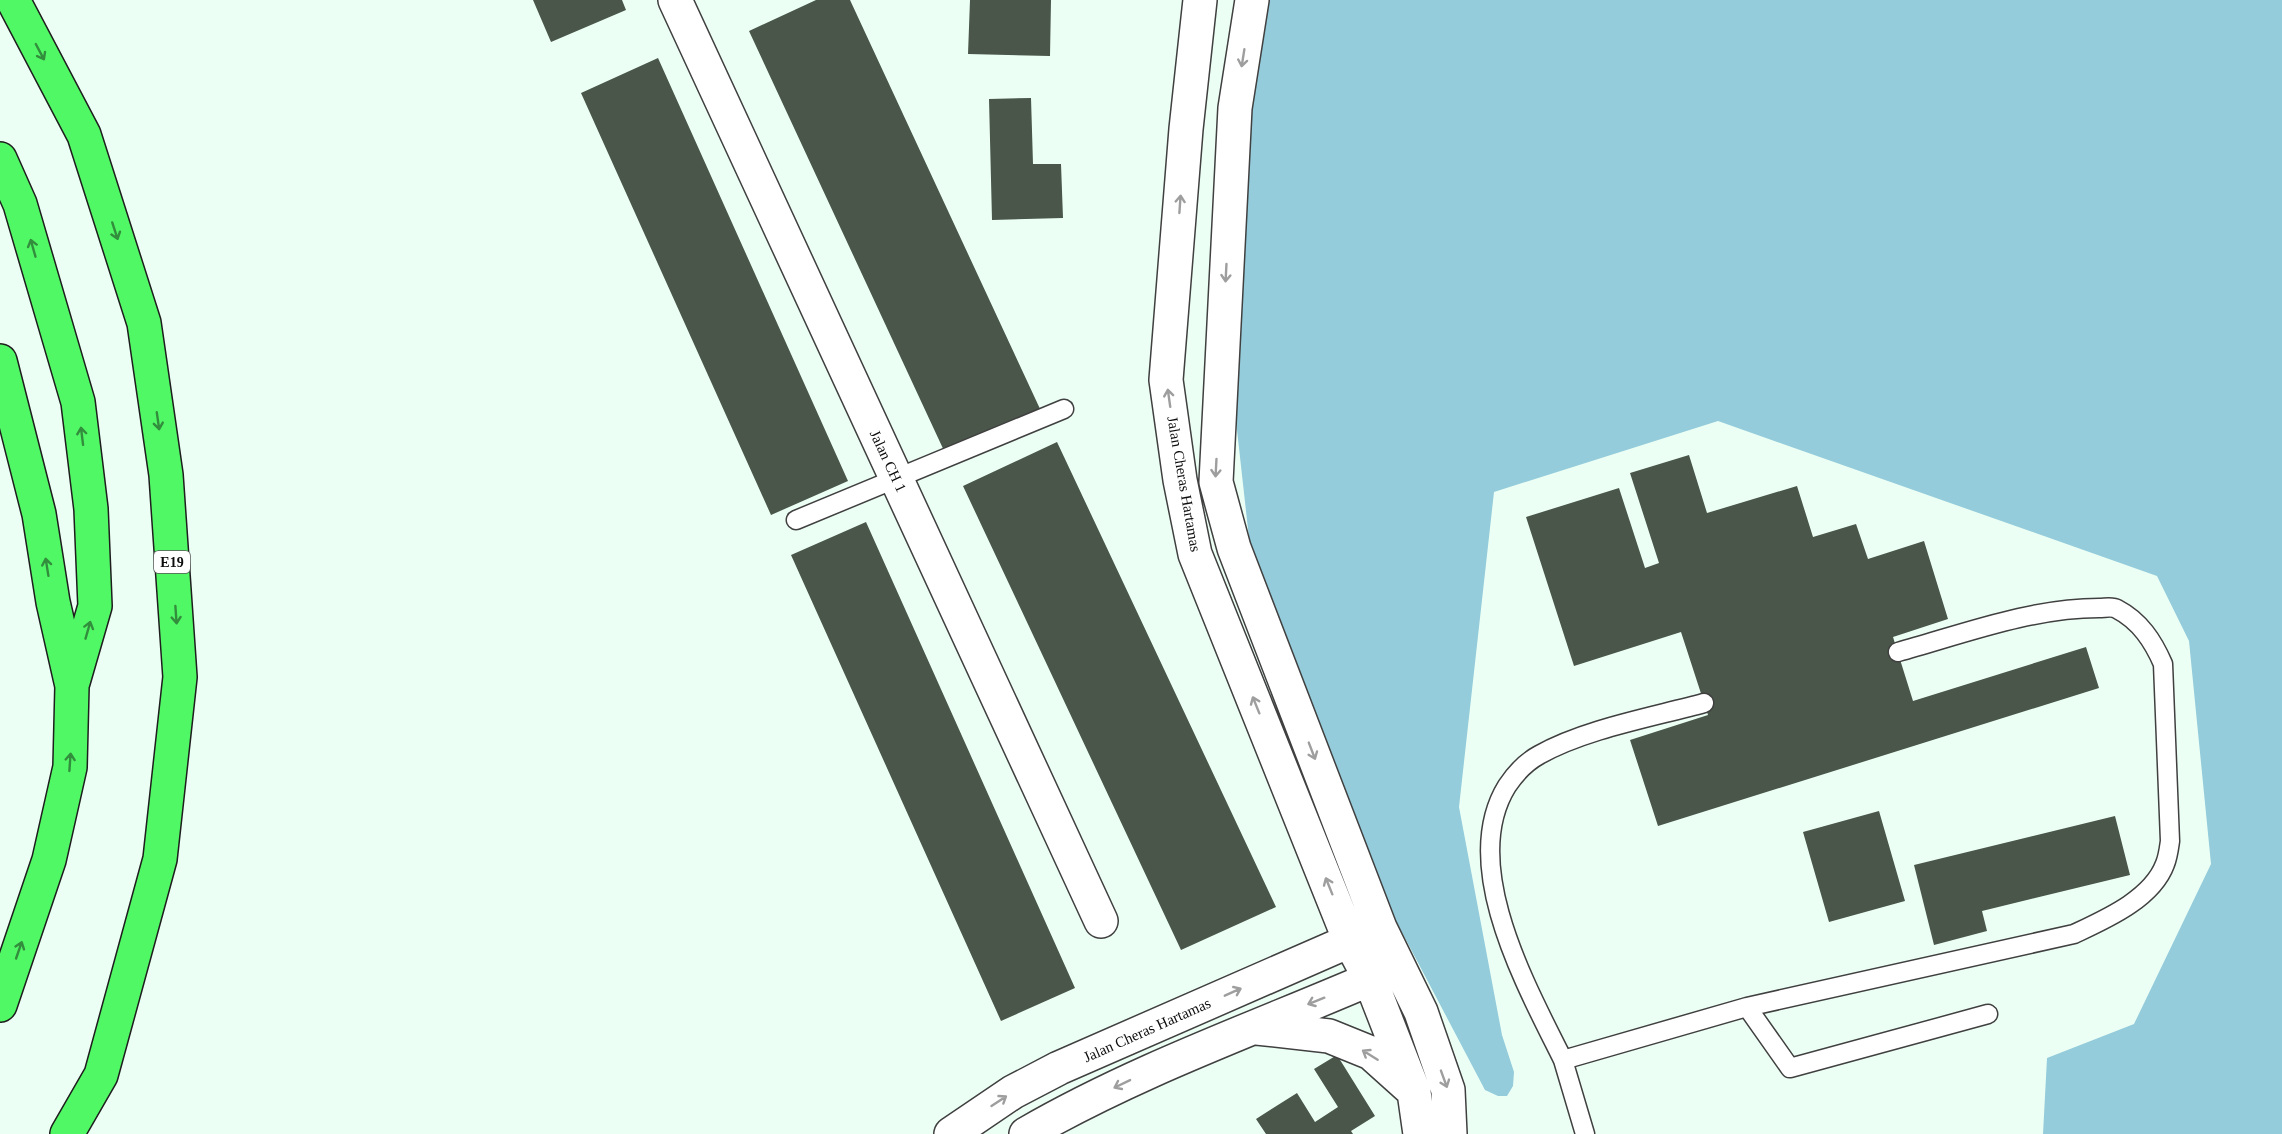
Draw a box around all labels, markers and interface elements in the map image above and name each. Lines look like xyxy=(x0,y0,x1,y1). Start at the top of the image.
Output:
one-way arrow xyxy=(35,43,47,61)
one-way arrow xyxy=(1238,47,1249,67)
one-way arrow xyxy=(1175,195,1186,215)
one-way arrow xyxy=(110,221,121,240)
one-way arrow xyxy=(27,239,38,258)
one-way arrow xyxy=(1220,262,1231,282)
one-way arrow xyxy=(1163,389,1174,409)
one-way arrow xyxy=(153,410,164,430)
street label: Jalan Cheras Hartamas xyxy=(1164,415,1204,553)
one-way arrow xyxy=(76,427,87,447)
street label: Jalan CH 1 xyxy=(867,427,909,495)
one-way arrow xyxy=(1211,457,1222,477)
road number: E19 xyxy=(154,551,190,573)
one-way arrow xyxy=(42,558,53,578)
one-way arrow xyxy=(171,604,182,624)
one-way arrow xyxy=(82,621,94,640)
one-way arrow xyxy=(1250,697,1261,715)
one-way arrow xyxy=(1307,741,1318,760)
one-way arrow xyxy=(65,753,76,772)
one-way arrow xyxy=(1323,878,1334,896)
one-way arrow xyxy=(14,941,25,960)
one-way arrow xyxy=(1223,986,1242,997)
street label: Jalan Cheras Hartamas xyxy=(1081,995,1213,1065)
one-way arrow xyxy=(1308,996,1326,1007)
one-way arrow xyxy=(1362,1048,1379,1060)
one-way arrow xyxy=(1440,1069,1451,1088)
one-way arrow xyxy=(1113,1079,1131,1091)
one-way arrow xyxy=(991,1095,1007,1107)

